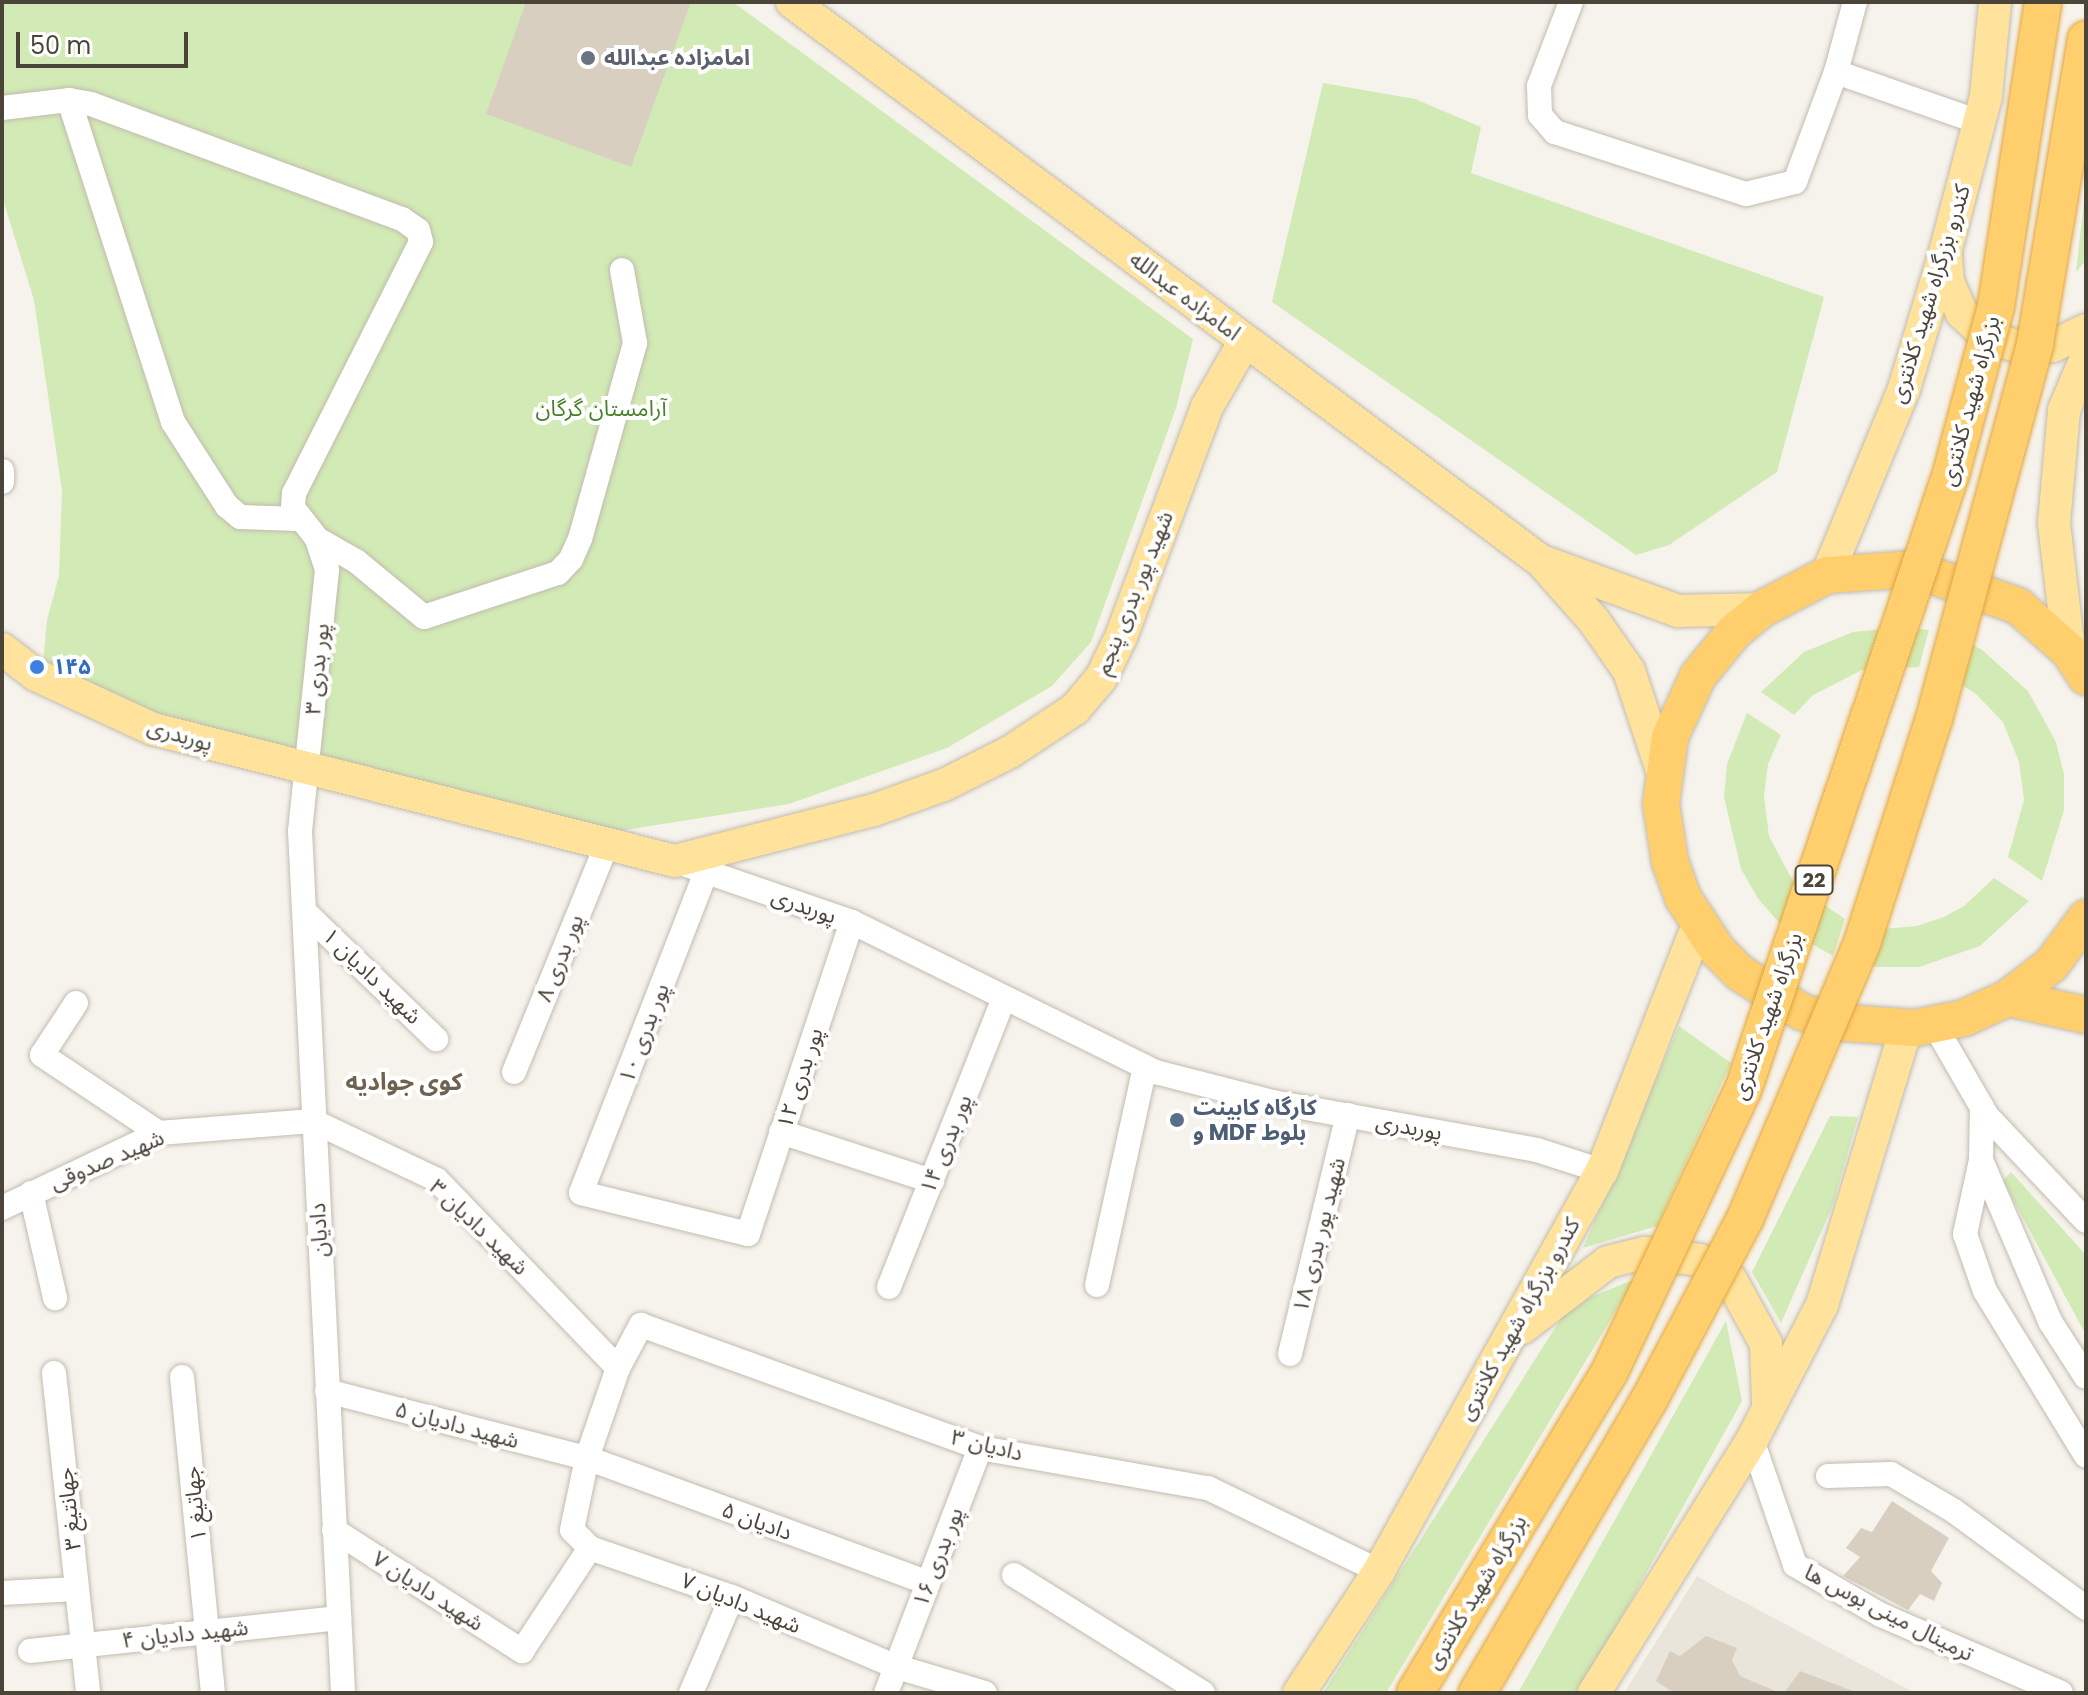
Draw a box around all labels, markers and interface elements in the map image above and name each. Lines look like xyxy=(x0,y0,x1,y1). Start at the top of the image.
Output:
scale bar xyxy=(20,16,192,66)
text: 50 m xyxy=(30,29,91,62)
place label: امامزاده عبدالله xyxy=(604,45,750,71)
marker: امامزاده عبدالله xyxy=(579,49,597,67)
street label: کندرو بزرگراه شهید کلانتری xyxy=(1884,182,1976,406)
street label: امامزاده عبدالله xyxy=(1124,246,1246,346)
street label: بزرگراه شهید کلانتری xyxy=(1935,313,2005,489)
park label: آرامستان گرگان xyxy=(535,396,667,422)
street label: شهید پور بدری پنجم xyxy=(1089,507,1179,679)
street label: پور بدری ۳ xyxy=(299,622,335,716)
place label: ۱۴۵ xyxy=(53,654,91,680)
marker: ۱۴۵ xyxy=(28,658,46,676)
street label: پوربدری xyxy=(144,713,216,757)
road number: 22 xyxy=(1794,864,1834,896)
street label: پوربدری xyxy=(768,883,840,929)
street label: پور بدری ۸ xyxy=(531,911,589,1005)
street label: ۱ شهید دادیان xyxy=(317,922,427,1030)
street label: بزرگراه شهید کلانتری xyxy=(1726,929,1808,1103)
street label: پور بدری ۱۰ xyxy=(613,980,675,1086)
street label: پور بدری ۱۲ xyxy=(771,1024,829,1132)
district label: کوی جوادیه xyxy=(346,1068,462,1096)
street label: پور بدری ۱۴ xyxy=(914,1091,978,1197)
place label: کارگاه کابینت و MDF بلوط xyxy=(1193,1094,1317,1146)
street label: پوربدری xyxy=(1374,1108,1444,1146)
marker: کارگاه کابینت و MDF بلوط xyxy=(1168,1111,1186,1129)
street label: شهید صدوقی xyxy=(46,1124,168,1196)
street label: شهید پور بدری ۱۸ xyxy=(1287,1155,1351,1315)
street label: ۳ شهید دادیان xyxy=(424,1173,534,1281)
street label: دادیان xyxy=(304,1202,334,1258)
street label: کندرو بزرگراه شهید کلانتری xyxy=(1452,1213,1586,1425)
street label: ۵ شهید دادیان xyxy=(392,1396,522,1454)
street label: دادیان ۳ xyxy=(949,1423,1025,1467)
street label: جهاتیغ ۱ xyxy=(178,1465,212,1543)
street label: جهانتیغ ۳ xyxy=(52,1466,86,1552)
street label: دادیان ۵ xyxy=(718,1496,796,1546)
street label: پور بدری ۱۶ xyxy=(907,1504,969,1610)
street label: بزرگراه شهید کلانتری xyxy=(1420,1510,1532,1674)
street label: ۷ شهید دادیان xyxy=(368,1545,488,1637)
street label: ترمینال مینی بوس ها xyxy=(1800,1559,1978,1667)
street label: شهید دادیان ۷ xyxy=(677,1567,805,1639)
street label: ۴ شهید دادیان xyxy=(121,1614,249,1654)

